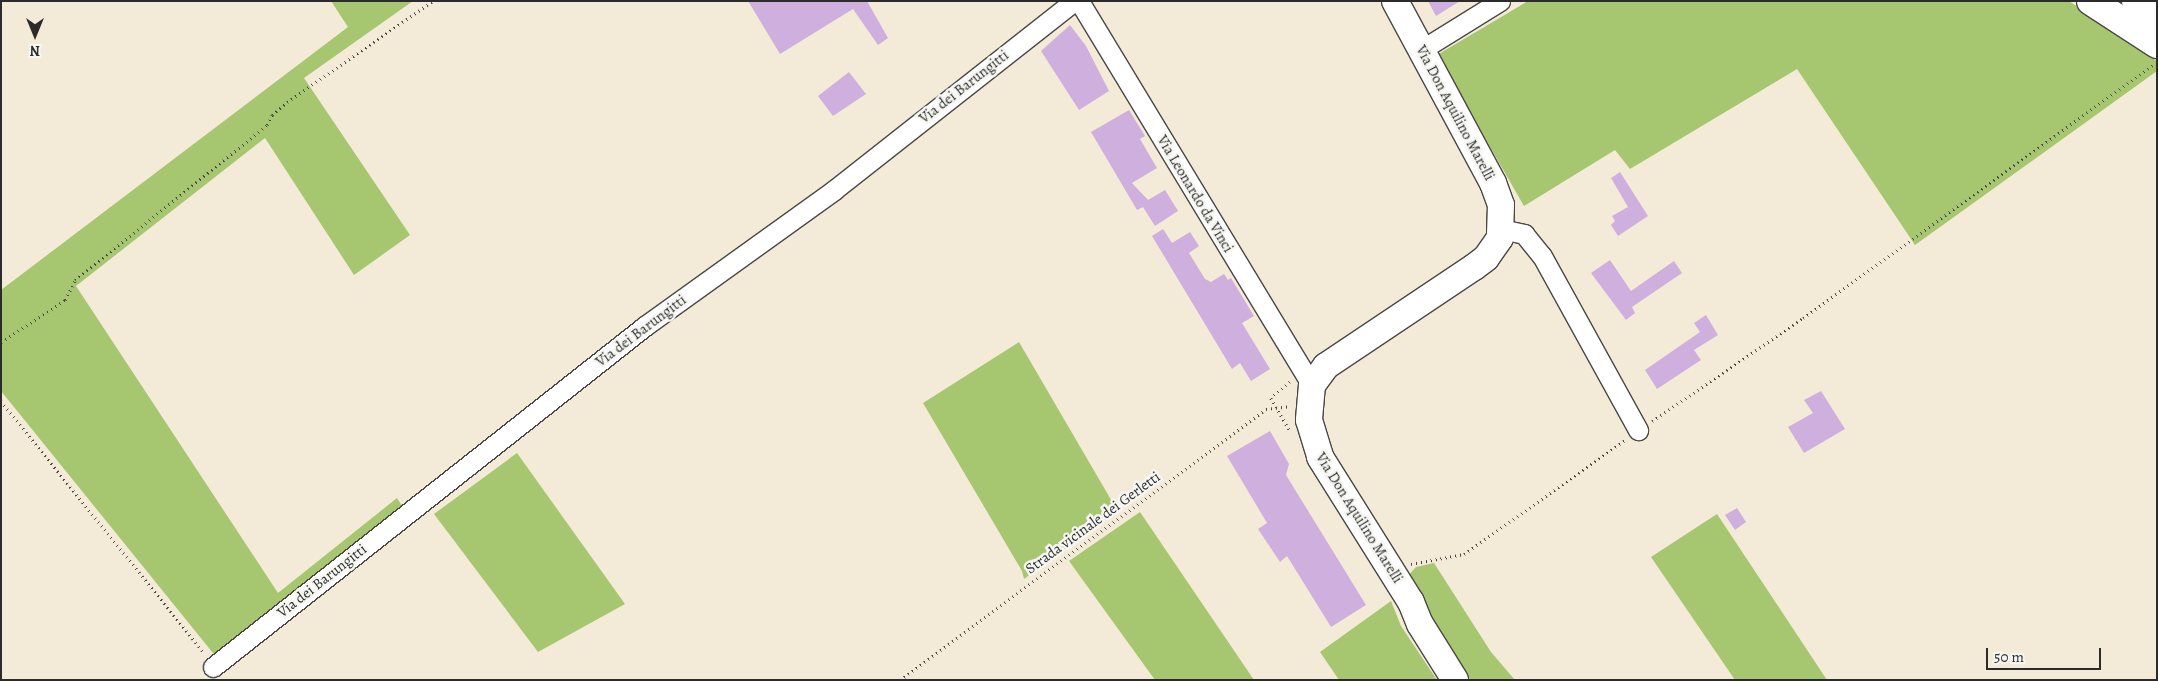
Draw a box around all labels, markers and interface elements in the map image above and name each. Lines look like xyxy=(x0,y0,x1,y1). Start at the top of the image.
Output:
north arrow xyxy=(10,10,60,60)
text: N xyxy=(30,41,40,60)
street label: Via Don Aquilino Marelli xyxy=(1412,42,1498,184)
street label: Via dei Barungitti xyxy=(916,46,1012,128)
street label: Via Leonardo da Vinci xyxy=(1153,132,1237,256)
street label: Via dei Barungitti xyxy=(592,291,690,371)
street label: Via Don Aquilino Marelli xyxy=(1311,449,1407,587)
street label: Strada vicinale dei Gerletti xyxy=(1022,468,1164,578)
street label: Via dei Barungitti xyxy=(274,540,370,622)
scale bar xyxy=(1988,638,2103,670)
text: 50 m xyxy=(1994,647,2024,667)

